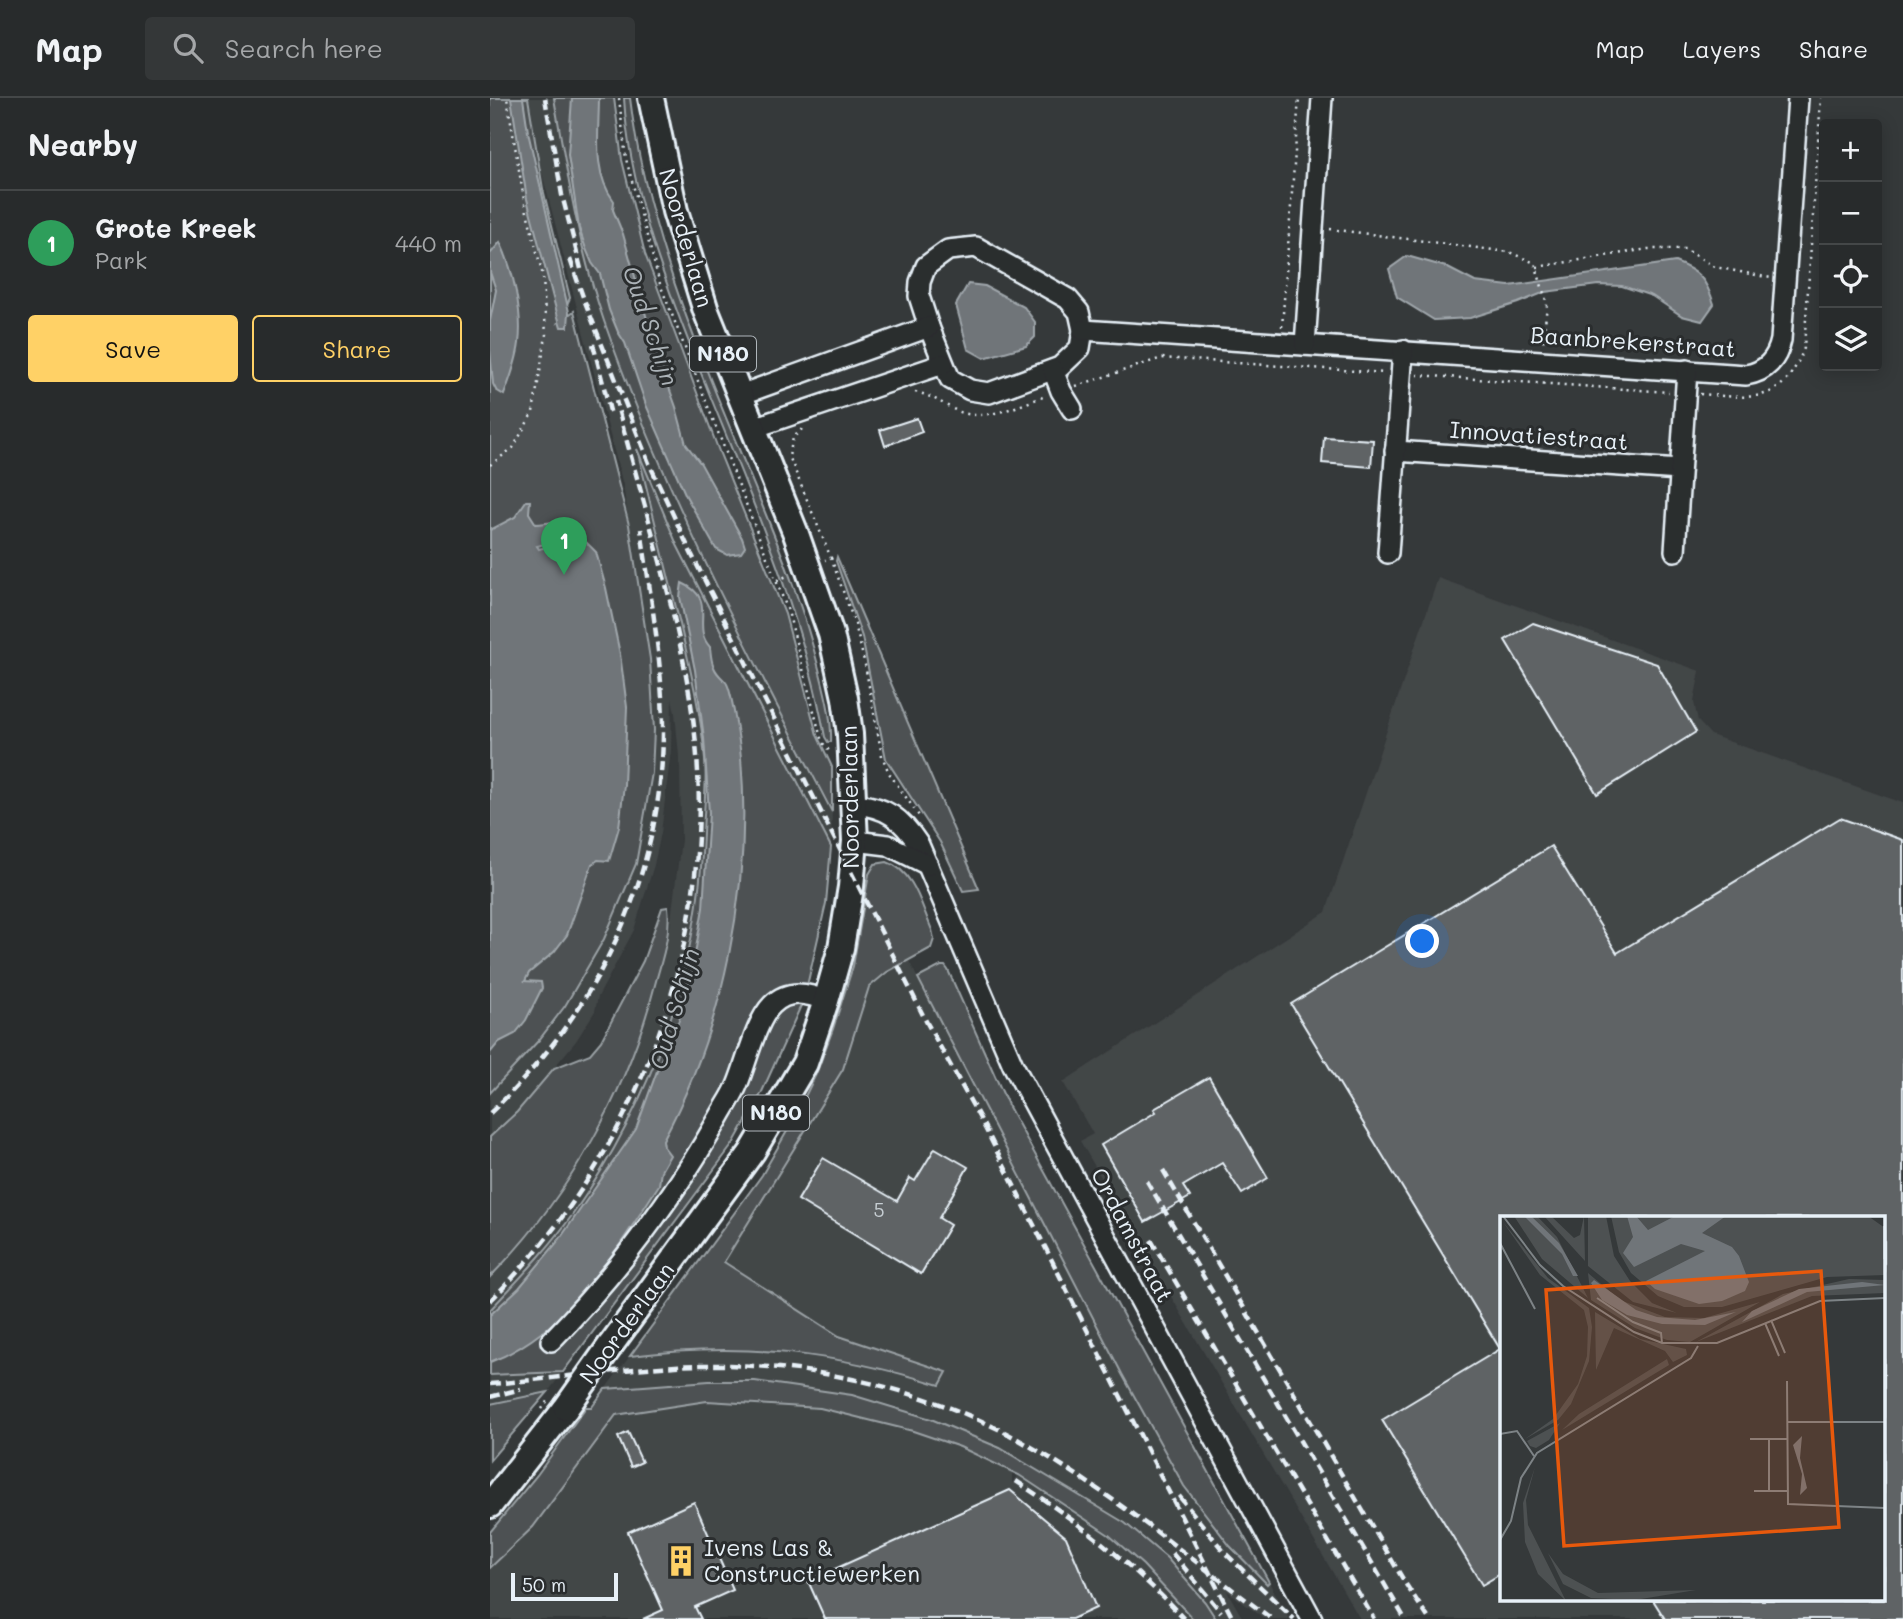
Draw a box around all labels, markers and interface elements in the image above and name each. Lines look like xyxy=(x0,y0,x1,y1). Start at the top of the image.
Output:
search box xyxy=(145,17,635,80)
text: Map xyxy=(35,27,103,70)
icon: search xyxy=(169,29,207,67)
text: Search here xyxy=(225,31,383,65)
text: Map xyxy=(1596,33,1644,64)
text: Layers xyxy=(1682,33,1761,64)
text: Share xyxy=(1799,33,1868,64)
map controls xyxy=(1819,119,1882,371)
button: + xyxy=(1819,119,1882,182)
text: Nearby xyxy=(28,124,138,164)
street label: Noorderlaan xyxy=(653,165,721,311)
button: − xyxy=(1819,182,1882,245)
text: Grote Kreek xyxy=(95,211,256,245)
text: 1 xyxy=(46,228,56,258)
text: 440 m xyxy=(395,228,462,258)
text: Park xyxy=(95,245,147,275)
button: locate xyxy=(1819,245,1882,308)
water label: Oud Schijn xyxy=(616,261,686,390)
button: layers xyxy=(1819,308,1882,371)
button: Save xyxy=(28,315,238,382)
button: Share xyxy=(252,315,462,382)
street label: Baanbrekerstraat xyxy=(1529,319,1737,363)
road number: N180 xyxy=(690,336,756,372)
street label: Innovatiestraat xyxy=(1449,414,1629,456)
pin: 1 xyxy=(541,517,587,575)
street label: Noorderlaan xyxy=(833,725,865,869)
your location xyxy=(1405,924,1439,958)
water label: Oud Schijn xyxy=(641,944,706,1073)
road number: N180 xyxy=(743,1096,809,1130)
street label: Ordamstraat xyxy=(1085,1162,1181,1307)
house number: 5 xyxy=(873,1197,885,1222)
inset map xyxy=(1500,1216,1885,1602)
street label: Noorderlaan xyxy=(572,1256,680,1389)
place label: Ivens Las & Constructiewerken xyxy=(704,1532,920,1588)
building icon: Ivens Las & Constructiewerken xyxy=(664,1544,698,1578)
scale bar xyxy=(511,1570,618,1602)
text: 50 m xyxy=(522,1572,566,1597)

